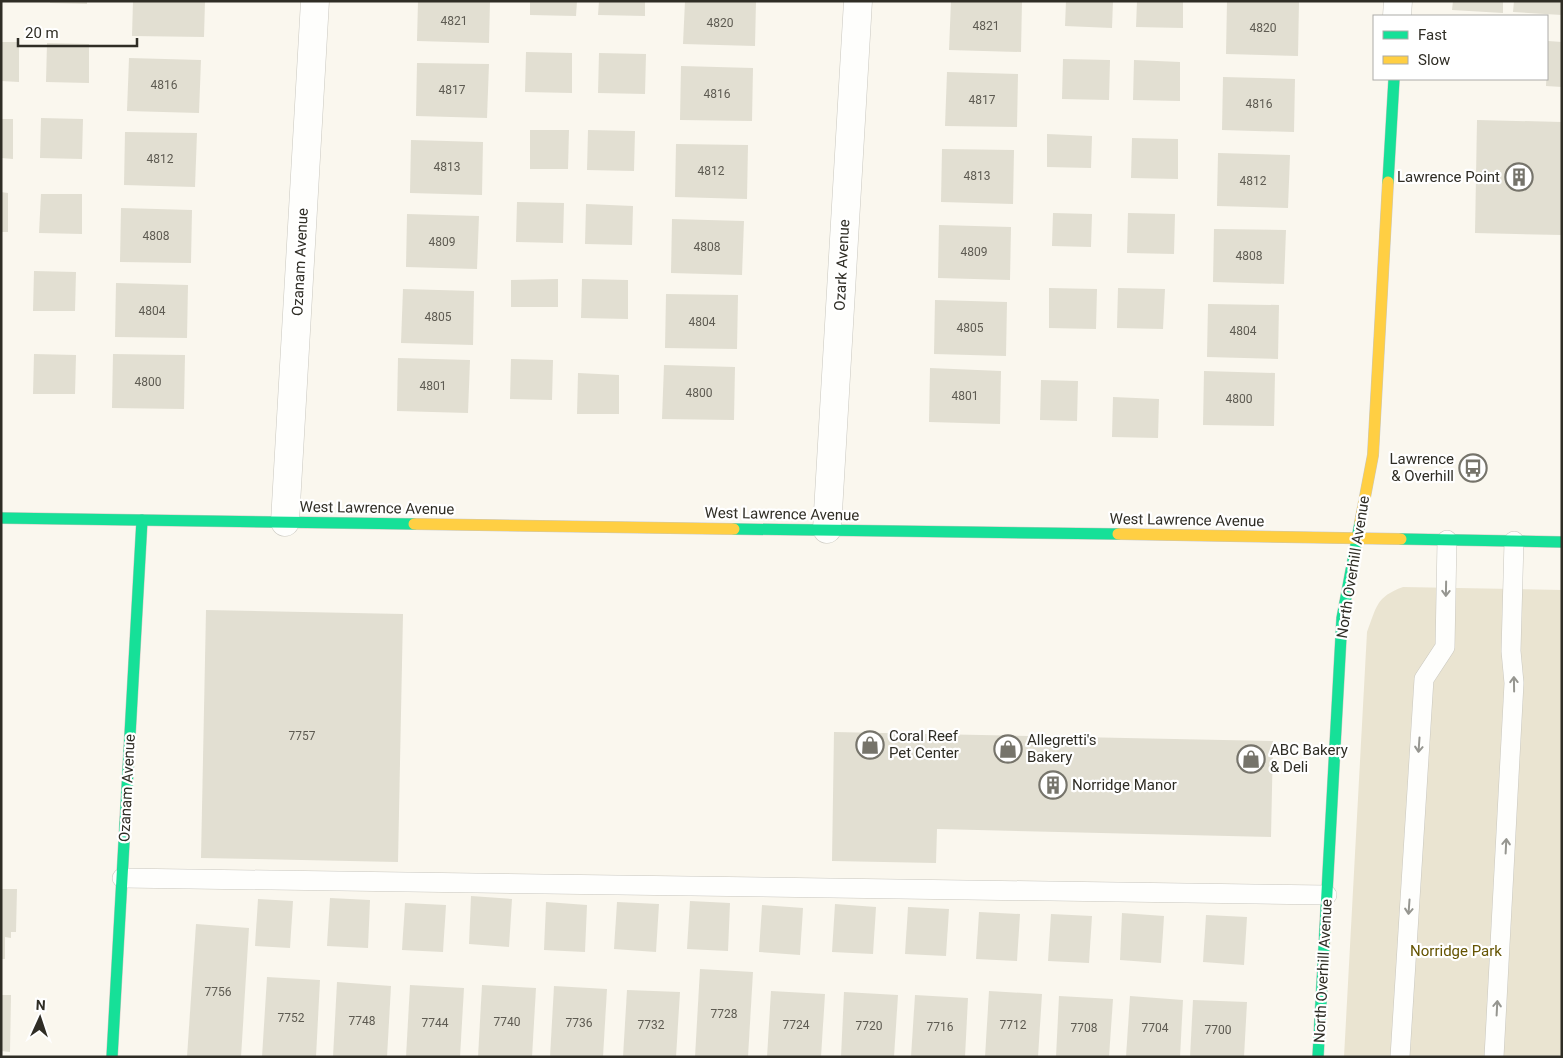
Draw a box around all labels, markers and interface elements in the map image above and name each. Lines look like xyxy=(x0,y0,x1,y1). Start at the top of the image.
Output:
house number: 4821 xyxy=(441,14,467,28)
scale bar xyxy=(18,15,136,47)
legend xyxy=(1373,15,1548,80)
house number: 4820 xyxy=(707,16,734,30)
house number: 4821 xyxy=(973,19,999,33)
house number: 4820 xyxy=(1250,21,1277,35)
text: 20 m xyxy=(25,24,59,42)
text: Fast xyxy=(1418,26,1447,44)
text: Slow xyxy=(1418,51,1450,69)
house number: 4816 xyxy=(151,78,178,92)
house number: 4817 xyxy=(439,83,466,97)
house number: 4816 xyxy=(704,87,731,101)
house number: 4817 xyxy=(969,93,996,107)
house number: 4816 xyxy=(1246,97,1273,111)
house number: 4812 xyxy=(147,152,174,166)
house number: 4813 xyxy=(434,160,460,174)
building icon: Lawrence Point xyxy=(1504,162,1534,192)
house number: 4812 xyxy=(698,164,725,178)
place label: Lawrence Point xyxy=(1397,168,1500,186)
house number: 4813 xyxy=(964,169,990,183)
house number: 4812 xyxy=(1240,174,1267,188)
street label: Ozanam Avenue xyxy=(288,207,312,317)
street label: Ozark Avenue xyxy=(831,219,853,311)
house number: 4808 xyxy=(143,229,170,243)
house number: 4809 xyxy=(429,235,455,249)
house number: 4808 xyxy=(694,240,721,254)
house number: 4809 xyxy=(961,245,987,259)
house number: 4808 xyxy=(1236,249,1263,263)
house number: 4804 xyxy=(139,304,166,318)
house number: 4805 xyxy=(425,310,452,324)
house number: 4804 xyxy=(689,315,716,329)
house number: 4805 xyxy=(957,321,984,335)
house number: 4804 xyxy=(1230,324,1257,338)
house number: 4800 xyxy=(135,375,162,389)
house number: 4801 xyxy=(420,379,446,393)
house number: 4800 xyxy=(686,386,713,400)
house number: 4801 xyxy=(952,389,978,403)
house number: 4800 xyxy=(1226,392,1253,406)
place label: Lawrence & Overhill xyxy=(1390,450,1454,485)
bus stop icon: Lawrence & Overhill xyxy=(1458,453,1488,483)
street label: North Overhill Avenue xyxy=(1333,494,1373,640)
street label: West Lawrence Avenue xyxy=(300,498,455,518)
street label: West Lawrence Avenue xyxy=(705,504,860,524)
street label: West Lawrence Avenue xyxy=(1110,510,1265,530)
one-way arrow xyxy=(1441,580,1451,597)
one-way arrow xyxy=(1509,676,1518,692)
place label: Coral Reef Pet Center xyxy=(889,727,959,762)
house number: 7757 xyxy=(289,729,316,743)
shop icon: Coral Reef Pet Center xyxy=(855,730,885,760)
place label: Allegretti's Bakery xyxy=(1027,731,1097,766)
street label: Ozanam Avenue xyxy=(115,733,139,843)
shop icon: Allegretti's Bakery xyxy=(993,734,1023,764)
one-way arrow xyxy=(1415,737,1424,753)
place label: ABC Bakery & Deli xyxy=(1270,741,1348,776)
shop icon: ABC Bakery & Deli xyxy=(1236,744,1266,774)
building icon: Norridge Manor xyxy=(1038,770,1068,800)
place label: Norridge Manor xyxy=(1072,776,1177,794)
one-way arrow xyxy=(1501,838,1510,854)
street label: North Overhill Avenue xyxy=(1310,899,1336,1043)
one-way arrow xyxy=(1405,899,1414,915)
park label: Norridge Park xyxy=(1410,942,1502,960)
house number: 7756 xyxy=(205,985,232,999)
north arrow xyxy=(15,993,65,1043)
text: N xyxy=(35,997,46,1013)
one-way arrow xyxy=(1492,1000,1501,1016)
house number: 7728 xyxy=(711,1007,738,1021)
house number: 7752 xyxy=(278,1011,305,1025)
house number: 7748 xyxy=(349,1014,376,1028)
house number: 7740 xyxy=(494,1015,521,1029)
house number: 7744 xyxy=(422,1016,449,1030)
house number: 7736 xyxy=(566,1016,593,1030)
house number: 7732 xyxy=(638,1018,665,1032)
house number: 7724 xyxy=(783,1018,810,1032)
house number: 7712 xyxy=(1000,1018,1027,1032)
house number: 7720 xyxy=(856,1019,883,1033)
house number: 7716 xyxy=(927,1020,954,1034)
house number: 7708 xyxy=(1071,1021,1098,1035)
house number: 7704 xyxy=(1142,1021,1169,1035)
house number: 7700 xyxy=(1205,1023,1232,1037)

